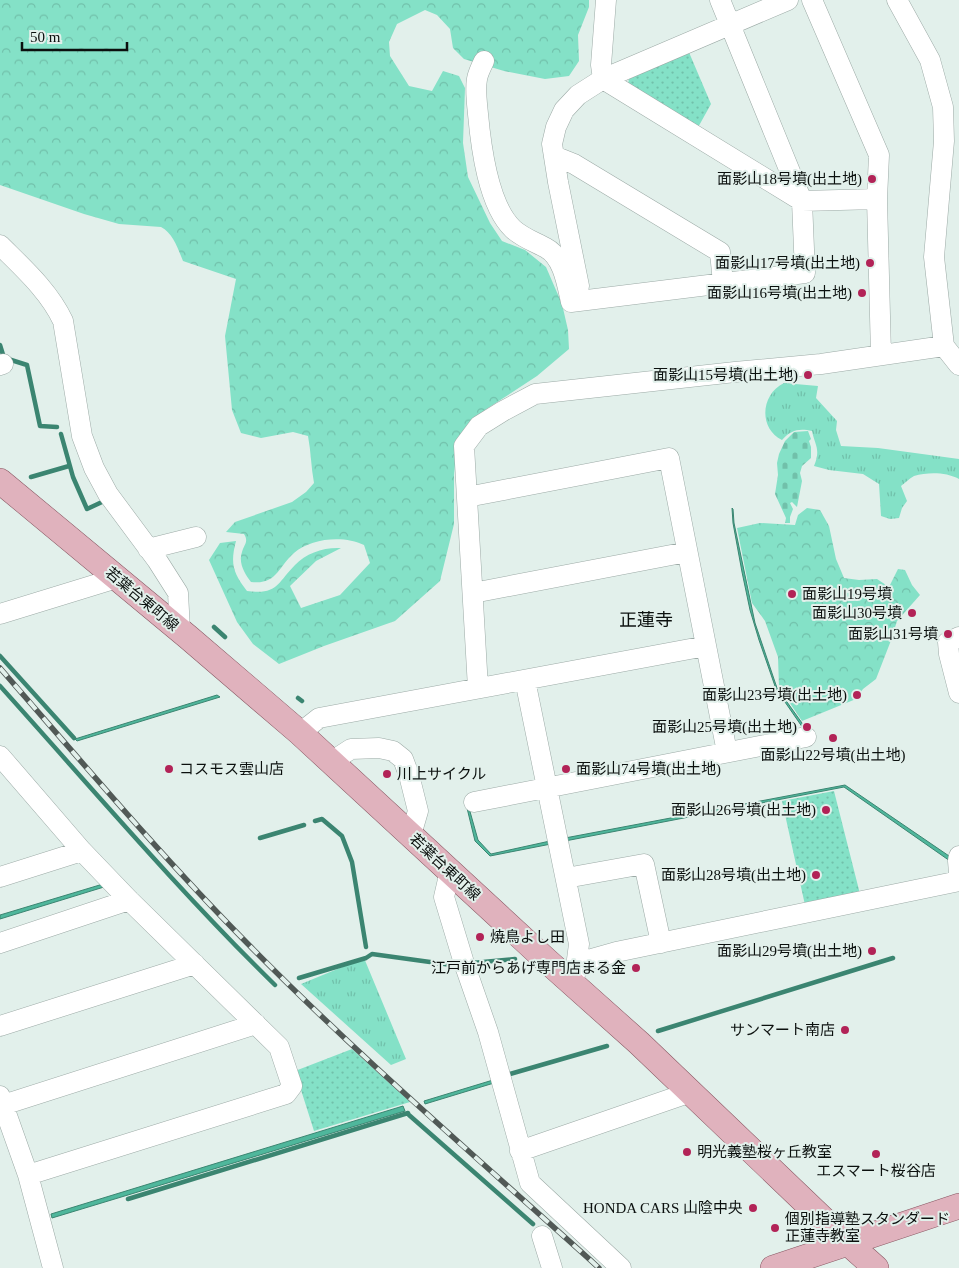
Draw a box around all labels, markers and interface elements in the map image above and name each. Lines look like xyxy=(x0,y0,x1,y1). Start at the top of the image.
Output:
scale bar xyxy=(22,20,128,52)
text: 50 m xyxy=(30,29,61,45)
place label: 面影山18号墳(出土地) xyxy=(717,171,862,188)
marker: 面影山18号墳(出土地) xyxy=(866,173,878,185)
place label: 面影山17号墳(出土地) xyxy=(715,255,860,272)
marker: 面影山17号墳(出土地) xyxy=(864,257,876,269)
place label: 面影山16号墳(出土地) xyxy=(707,285,852,302)
marker: 面影山16号墳(出土地) xyxy=(856,287,868,299)
place label: 面影山15号墳(出土地) xyxy=(653,367,798,384)
marker: 面影山15号墳(出土地) xyxy=(802,369,814,381)
street label: 若葉台東町線 xyxy=(102,564,182,634)
place label: 面影山19号墳 xyxy=(802,586,892,602)
marker: 面影山19号墳 xyxy=(786,588,798,600)
place label: 面影山30号墳 xyxy=(812,605,902,621)
marker: 面影山30号墳 xyxy=(906,607,918,619)
district label: 正蓮寺 xyxy=(619,610,673,630)
place label: 面影山31号墳 xyxy=(848,626,938,642)
marker: 面影山31号墳 xyxy=(942,628,954,640)
place label: 面影山23号墳(出土地) xyxy=(702,687,847,704)
marker: 面影山23号墳(出土地) xyxy=(851,689,863,701)
place label: 面影山25号墳(出土地) xyxy=(652,719,797,736)
marker: 面影山25号墳(出土地) xyxy=(801,721,813,733)
marker: 面影山22号墳(出土地) xyxy=(827,732,839,744)
place label: 面影山22号墳(出土地) xyxy=(761,747,906,764)
place label: コスモス雲山店 xyxy=(179,761,284,777)
place label: 面影山74号墳(出土地) xyxy=(576,761,721,778)
marker: コスモス雲山店 xyxy=(163,763,175,775)
marker: 面影山74号墳(出土地) xyxy=(560,763,572,775)
place label: 川上サイクル xyxy=(397,766,486,782)
marker: 川上サイクル xyxy=(381,768,393,780)
place label: 面影山26号墳(出土地) xyxy=(671,802,816,819)
marker: 面影山26号墳(出土地) xyxy=(820,804,832,816)
street label: 若葉台東町線 xyxy=(407,830,483,904)
place label: 面影山28号墳(出土地) xyxy=(661,867,806,884)
marker: 面影山28号墳(出土地) xyxy=(810,869,822,881)
place label: 焼鳥よし田 xyxy=(490,929,565,945)
marker: 焼鳥よし田 xyxy=(474,931,486,943)
place label: 面影山29号墳(出土地) xyxy=(717,943,862,960)
marker: 面影山29号墳(出土地) xyxy=(866,945,878,957)
place label: 江戸前からあげ専門店まる金 xyxy=(431,960,626,976)
marker: 江戸前からあげ専門店まる金 xyxy=(630,962,642,974)
place label: サンマート南店 xyxy=(730,1022,835,1038)
marker: サンマート南店 xyxy=(839,1024,851,1036)
place label: 明光義塾桜ヶ丘教室 xyxy=(697,1144,832,1160)
marker: 明光義塾桜ヶ丘教室 xyxy=(681,1146,693,1158)
marker: エスマート桜谷店 xyxy=(870,1148,882,1160)
place label: エスマート桜谷店 xyxy=(816,1163,936,1179)
place label: HONDA CARS 山陰中央 xyxy=(583,1200,743,1216)
marker: HONDA CARS 山陰中央 xyxy=(747,1202,759,1214)
place label: 個別指導塾スタンダード 正蓮寺教室 xyxy=(785,1210,950,1244)
marker: 個別指導塾スタンダード 正蓮寺教室 xyxy=(769,1222,781,1234)

